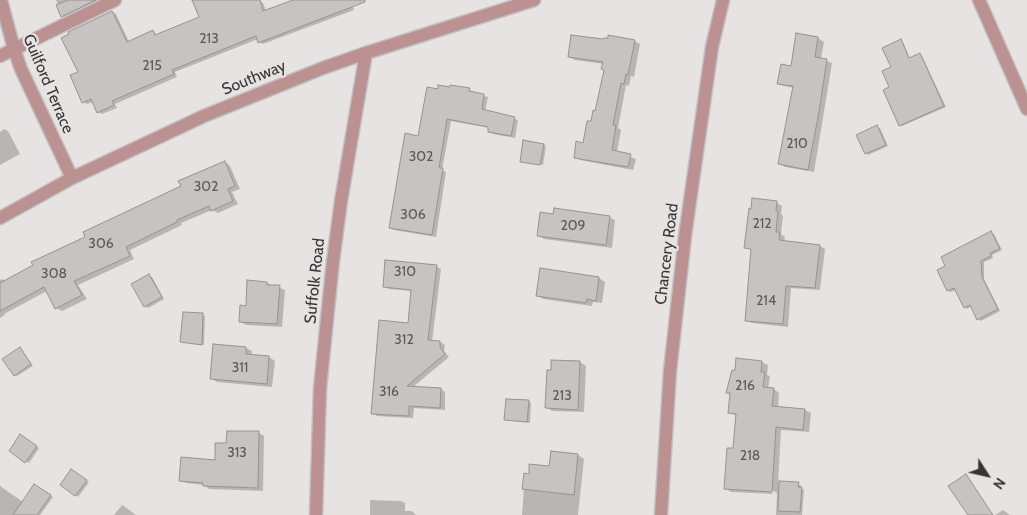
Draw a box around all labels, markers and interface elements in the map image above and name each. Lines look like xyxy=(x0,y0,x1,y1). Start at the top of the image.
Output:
street label: Guilford Terrace xyxy=(18,31,78,137)
house number: 213 xyxy=(199,31,219,47)
street label: Southway xyxy=(219,56,289,100)
house number: 215 xyxy=(142,58,162,74)
house number: 210 xyxy=(786,136,808,152)
house number: 302 xyxy=(409,149,433,165)
house number: 302 xyxy=(194,179,218,195)
street label: Chancery Road xyxy=(651,202,683,306)
house number: 306 xyxy=(400,207,426,223)
house number: 212 xyxy=(752,216,772,232)
house number: 209 xyxy=(560,218,586,234)
house number: 306 xyxy=(88,236,114,252)
street label: Suffolk Road xyxy=(301,237,329,325)
house number: 310 xyxy=(394,264,416,280)
house number: 308 xyxy=(41,266,67,282)
house number: 214 xyxy=(756,293,776,309)
house number: 312 xyxy=(394,332,414,348)
house number: 311 xyxy=(232,360,248,376)
house number: 216 xyxy=(735,378,755,394)
house number: 316 xyxy=(379,384,399,400)
house number: 213 xyxy=(552,388,572,404)
house number: 313 xyxy=(227,445,247,461)
house number: 218 xyxy=(740,448,760,464)
north arrow xyxy=(962,450,1012,500)
text: N xyxy=(989,474,1010,493)

